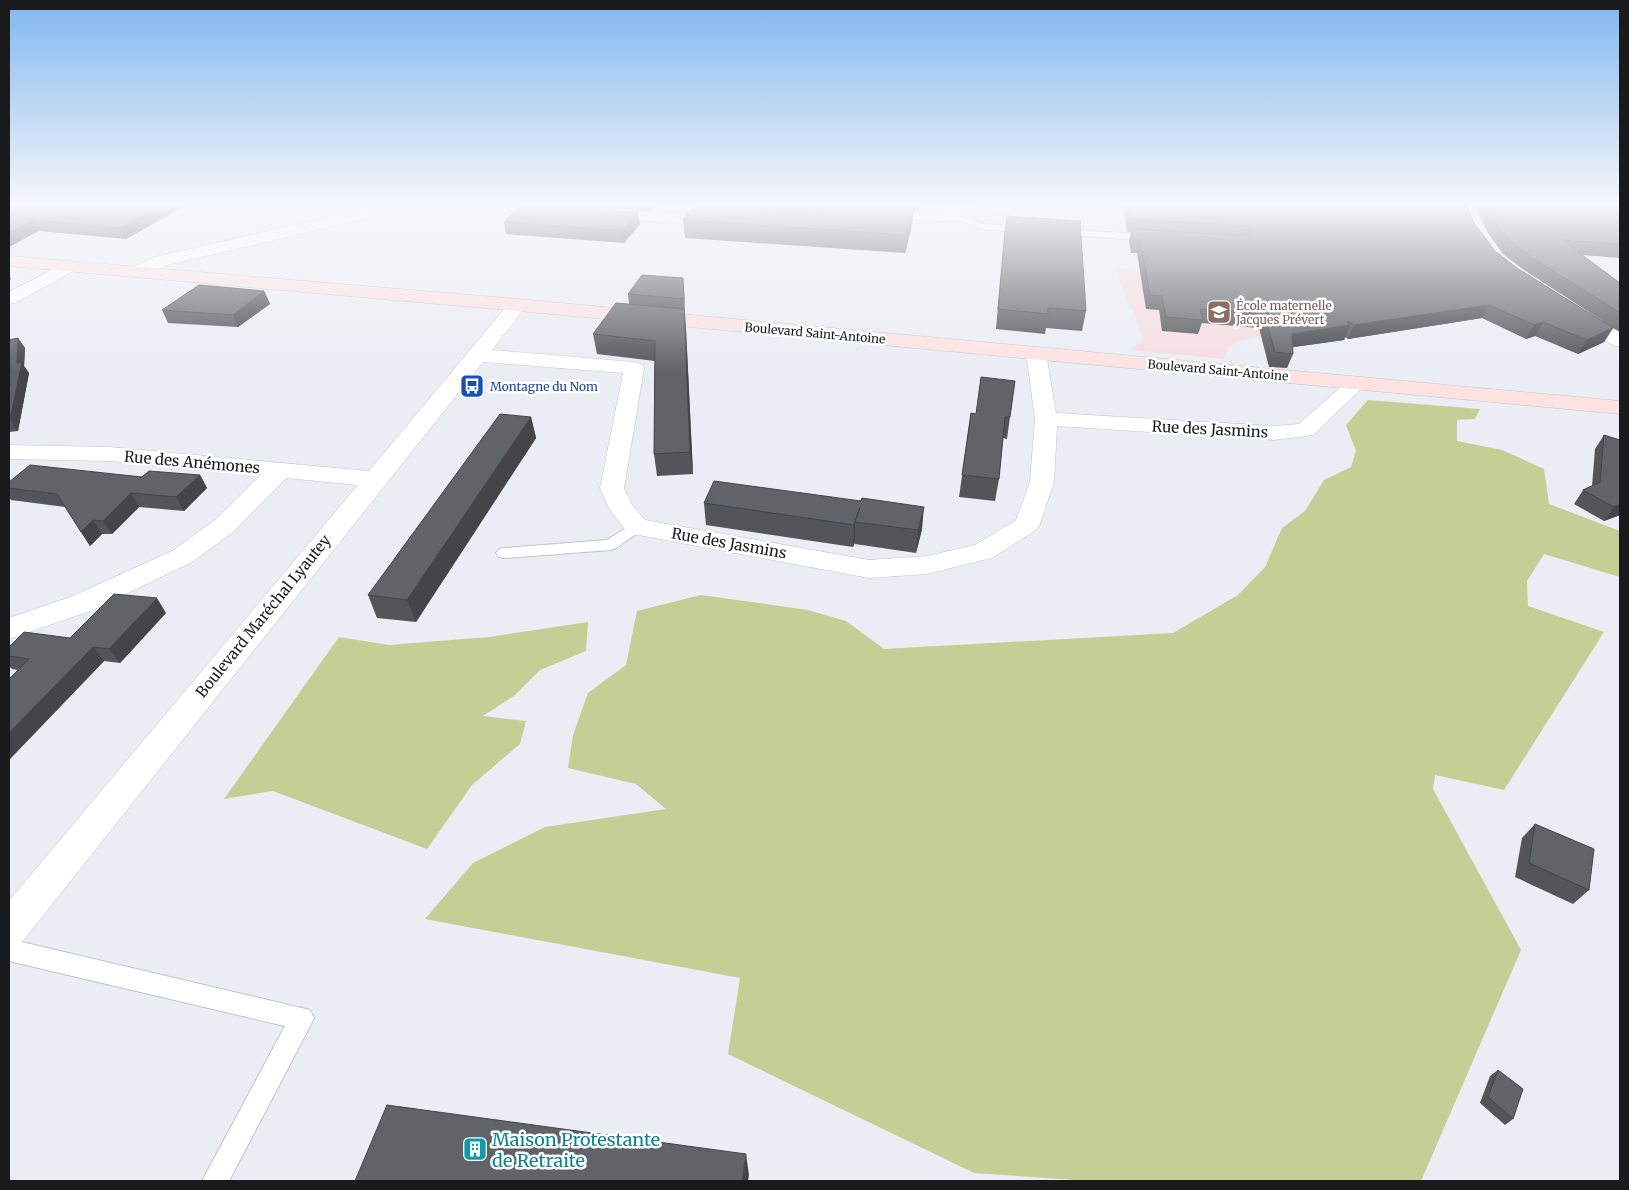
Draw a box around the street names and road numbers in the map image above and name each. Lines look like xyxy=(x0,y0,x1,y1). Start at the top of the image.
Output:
street label: Boulevard Saint-Antoine xyxy=(744,319,886,347)
street label: Boulevard Saint-Antoine xyxy=(1147,356,1289,384)
street label: Rue des Jasmins xyxy=(1151,416,1269,442)
street label: Rue des Anémones xyxy=(123,447,261,477)
street label: Rue des Jasmins xyxy=(670,524,788,562)
street label: Boulevard Maréchal Lyautey xyxy=(191,531,335,701)

